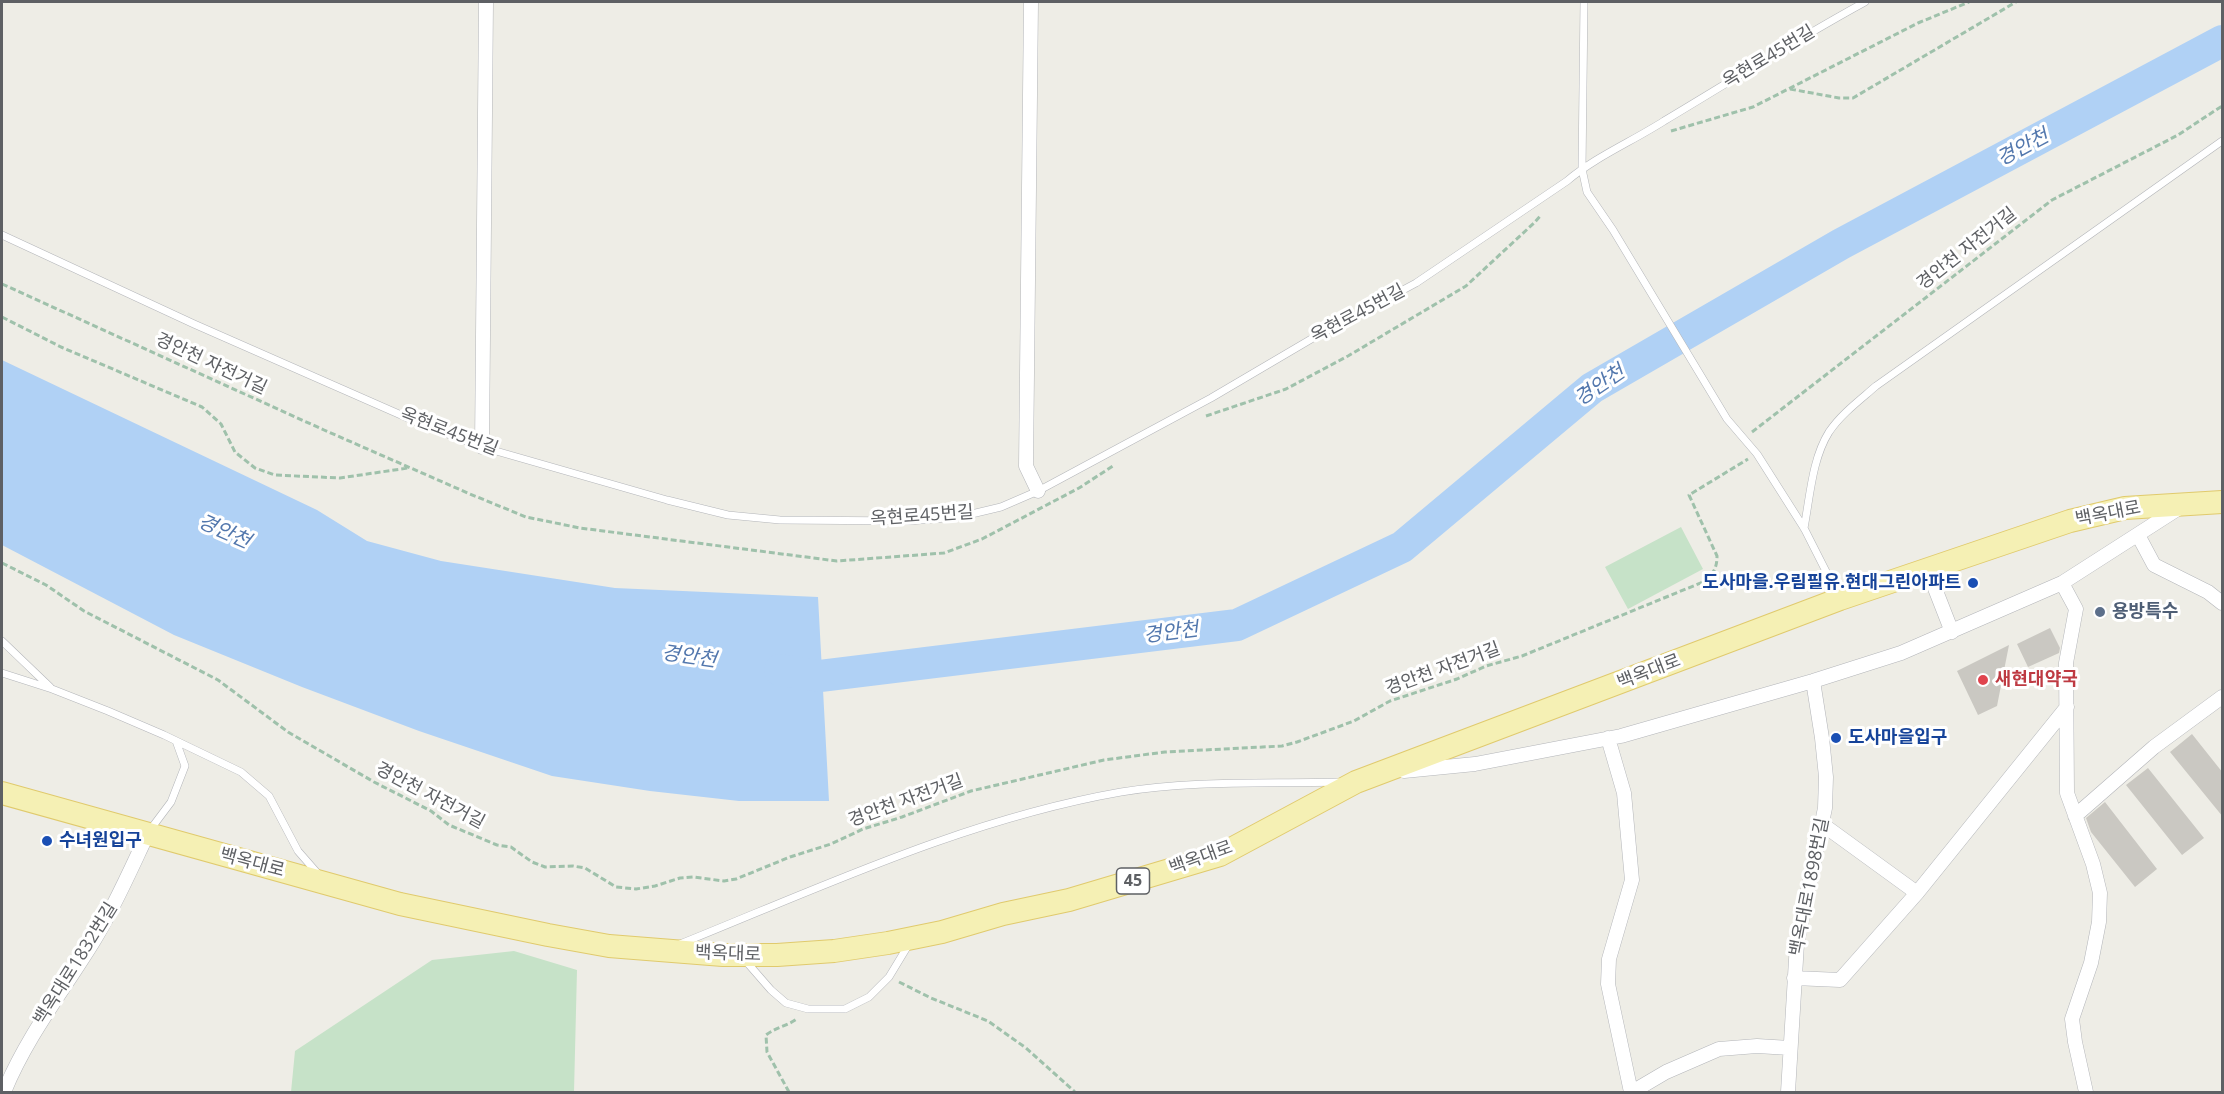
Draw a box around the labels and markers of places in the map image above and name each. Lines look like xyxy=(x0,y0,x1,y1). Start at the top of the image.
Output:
place label: 도사마을.우림필유.현대그린아파트 xyxy=(1702,572,1961,594)
marker: 도사마을.우림필유.현대그린아파트 xyxy=(1966,576,1980,590)
place label: 용방특수 xyxy=(2112,601,2178,623)
marker: 용방특수 xyxy=(2093,605,2107,619)
place label: 새현대약국 xyxy=(1995,669,2078,691)
marker: 새현대약국 xyxy=(1976,673,1990,687)
place label: 도사마을입구 xyxy=(1848,727,1947,749)
marker: 도사마을입구 xyxy=(1829,731,1843,745)
place label: 수녀원입구 xyxy=(59,830,142,852)
marker: 수녀원입구 xyxy=(40,834,54,848)

